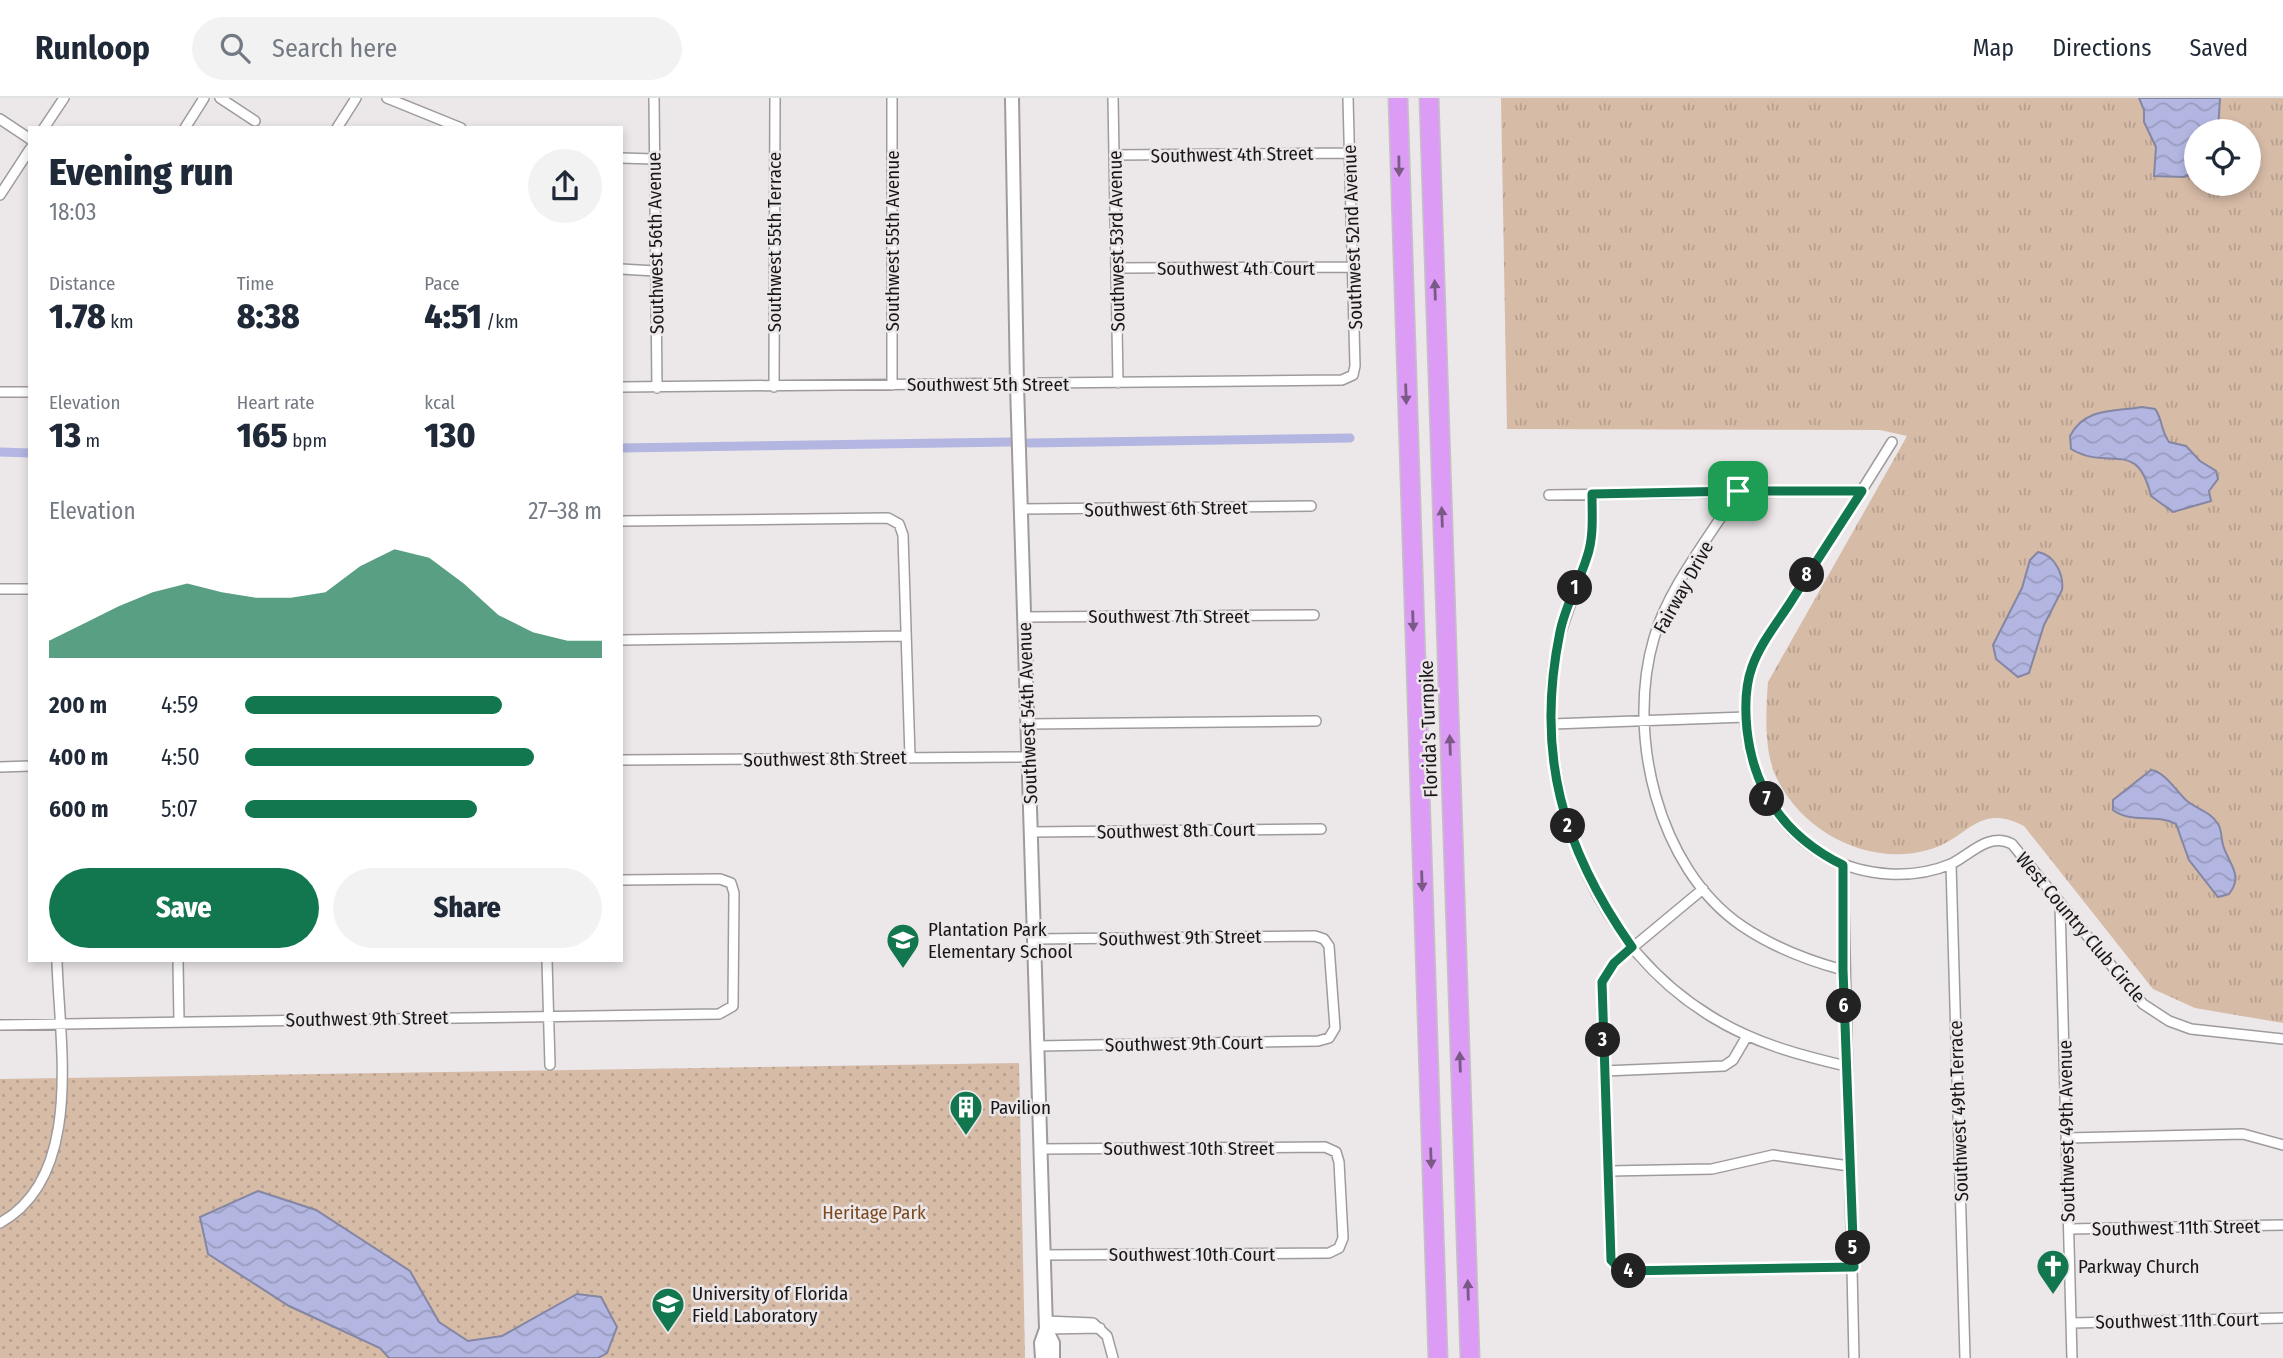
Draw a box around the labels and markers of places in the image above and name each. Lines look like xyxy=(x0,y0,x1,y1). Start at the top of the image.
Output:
pin xyxy=(1708,461,1768,521)
pin: 8 xyxy=(1790,558,1825,592)
pin: 1 xyxy=(1558,570,1592,606)
pin: 7 xyxy=(1750,782,1784,816)
pin: 2 xyxy=(1550,808,1586,844)
place label: Plantation Park Elementary School xyxy=(928,918,1073,963)
school or university icon: Plantation Park Elementary School xyxy=(884,921,922,970)
pin: 6 xyxy=(1826,988,1862,1024)
pin: 3 xyxy=(1586,1023,1620,1058)
building icon: Pavilion xyxy=(947,1088,985,1137)
place label: Pavilion xyxy=(990,1096,1051,1119)
pin: 5 xyxy=(1836,1230,1870,1266)
church icon: Parkway Church xyxy=(2034,1247,2072,1296)
pin: 4 xyxy=(1612,1254,1646,1288)
place label: Parkway Church xyxy=(2078,1255,2200,1278)
place label: University of Florida Field Laboratory xyxy=(692,1282,848,1327)
school or university icon: University of Florida Field Laboratory xyxy=(649,1285,687,1334)

